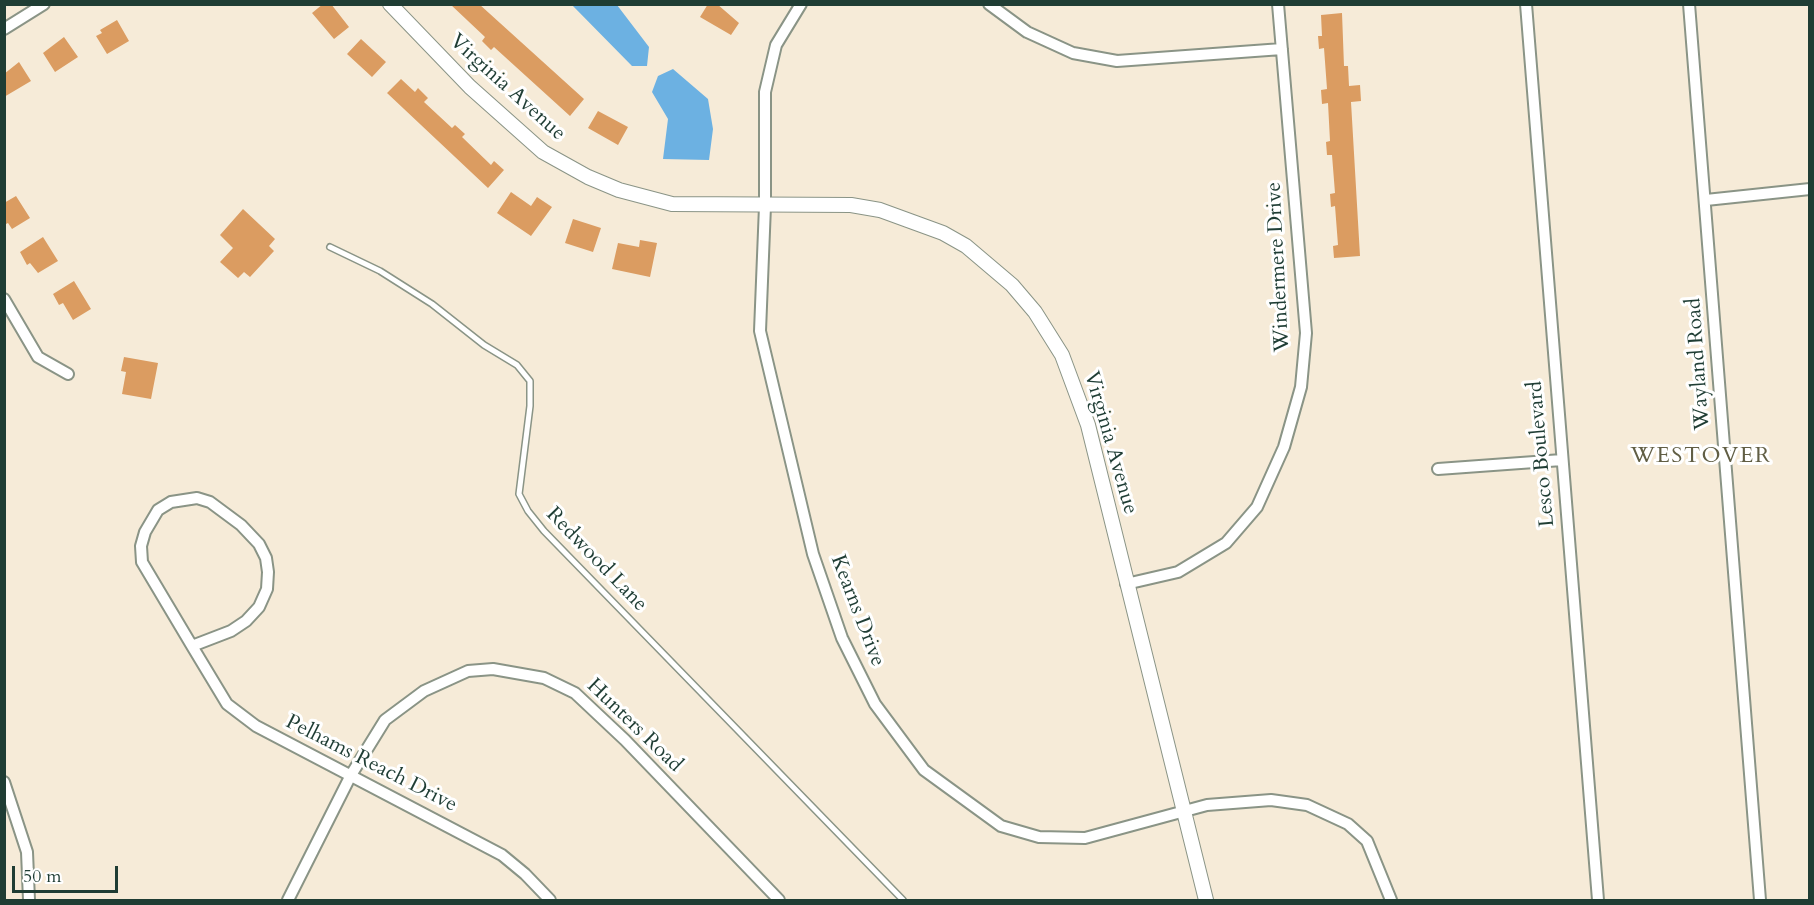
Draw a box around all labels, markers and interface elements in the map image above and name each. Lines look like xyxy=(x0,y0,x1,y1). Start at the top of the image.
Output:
street label: Virginia Avenue xyxy=(444,29,570,147)
street label: Windermere Drive xyxy=(1262,181,1296,353)
street label: Wayland Road xyxy=(1682,297,1716,431)
street label: Virginia Avenue xyxy=(1078,369,1142,517)
street label: Lesco Boulevard xyxy=(1523,380,1561,528)
district label: WESTOVER xyxy=(1630,444,1772,470)
street label: Redwood Lane xyxy=(540,503,652,617)
street label: Kearns Drive xyxy=(824,552,890,670)
street label: Hunters Road xyxy=(581,674,687,778)
street label: Pelhams Reach Drive xyxy=(281,710,461,818)
scale bar xyxy=(15,854,122,892)
text: 50 m xyxy=(23,864,62,889)

